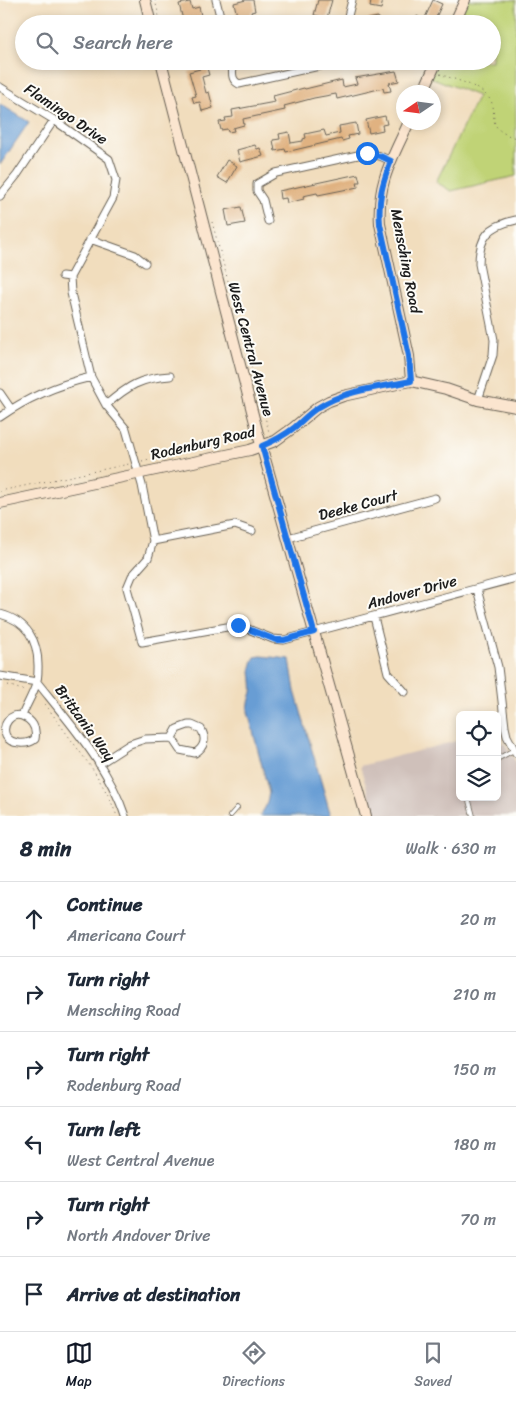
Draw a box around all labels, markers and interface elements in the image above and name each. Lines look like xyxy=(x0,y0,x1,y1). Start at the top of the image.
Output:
search box xyxy=(15,15,501,70)
text: Search here xyxy=(73,26,173,59)
icon: search xyxy=(33,29,61,57)
street label: Flamingo Drive xyxy=(19,76,114,152)
north arrow xyxy=(396,85,441,130)
route start xyxy=(356,142,379,165)
street label: Mensching Road xyxy=(383,207,429,317)
street label: West Central Avenue xyxy=(221,279,281,419)
street label: Rodenburg Road xyxy=(148,418,259,468)
street label: Deeke Court xyxy=(316,482,401,528)
street label: Andover Drive xyxy=(363,567,460,617)
route end xyxy=(227,614,250,637)
street label: Brittania Way xyxy=(48,679,122,767)
map controls xyxy=(456,711,501,801)
button: locate xyxy=(456,711,501,756)
button: layers xyxy=(456,756,501,801)
text: 8 min xyxy=(20,830,71,868)
text: Walk · 630 m xyxy=(406,834,496,863)
text: Continue xyxy=(67,888,143,921)
icon: ahead xyxy=(20,905,48,933)
text: 20 m xyxy=(460,905,496,934)
text: Americana Court xyxy=(67,921,186,950)
text: Turn right xyxy=(67,963,149,996)
icon: right xyxy=(20,980,48,1008)
text: 210 m xyxy=(453,980,496,1009)
text: Mensching Road xyxy=(67,996,180,1025)
text: Turn right xyxy=(67,1038,149,1071)
icon: right xyxy=(20,1055,48,1083)
text: 150 m xyxy=(453,1055,496,1084)
text: Rodenburg Road xyxy=(67,1071,180,1100)
text: Turn left xyxy=(67,1113,140,1146)
icon: left xyxy=(20,1130,48,1158)
text: 180 m xyxy=(453,1130,496,1159)
text: West Central Avenue xyxy=(67,1146,214,1175)
text: Turn right xyxy=(67,1188,149,1221)
icon: right xyxy=(20,1205,48,1233)
text: 70 m xyxy=(460,1205,496,1234)
text: North Andover Drive xyxy=(67,1221,211,1250)
text: Arrive at destination xyxy=(67,1278,240,1311)
icon: arrive xyxy=(20,1280,48,1308)
tab: Map xyxy=(65,1339,93,1394)
tab: Directions xyxy=(222,1339,285,1394)
tab: Saved xyxy=(414,1339,451,1394)

